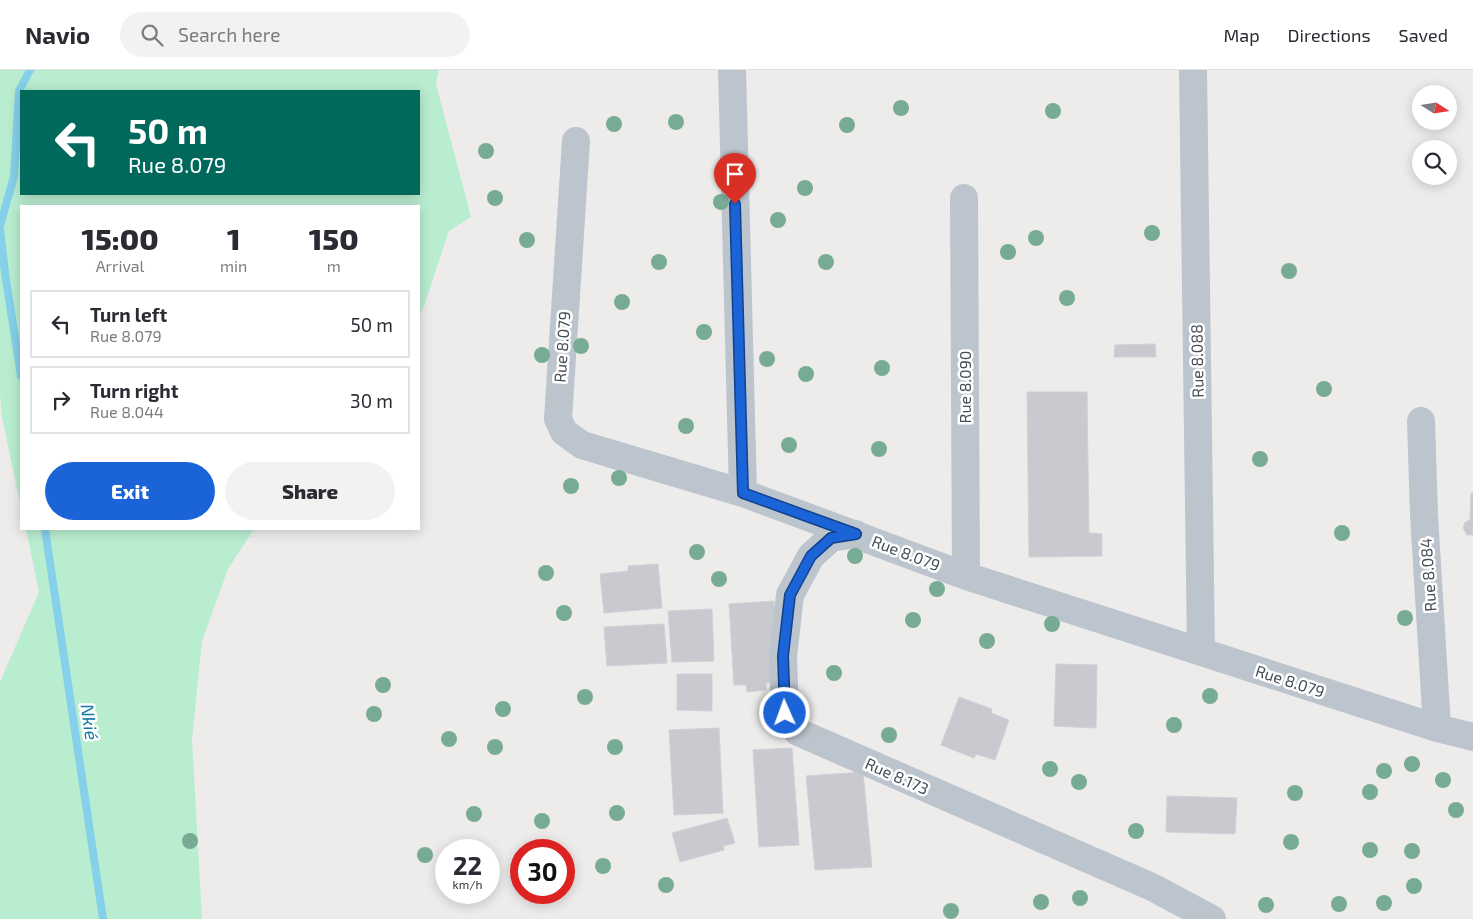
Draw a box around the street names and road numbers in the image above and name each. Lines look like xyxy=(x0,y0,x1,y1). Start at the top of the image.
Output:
street label: Rue 8.079 xyxy=(550,311,573,383)
street label: Rue 8.088 xyxy=(1186,324,1207,398)
street label: Rue 8.090 xyxy=(955,351,974,424)
street label: Rue 8.079 xyxy=(869,531,943,574)
street label: Rue 8.084 xyxy=(1415,537,1440,612)
street label: Rue 8.079 xyxy=(1253,660,1327,701)
street label: Rue 8.173 xyxy=(863,753,932,798)

